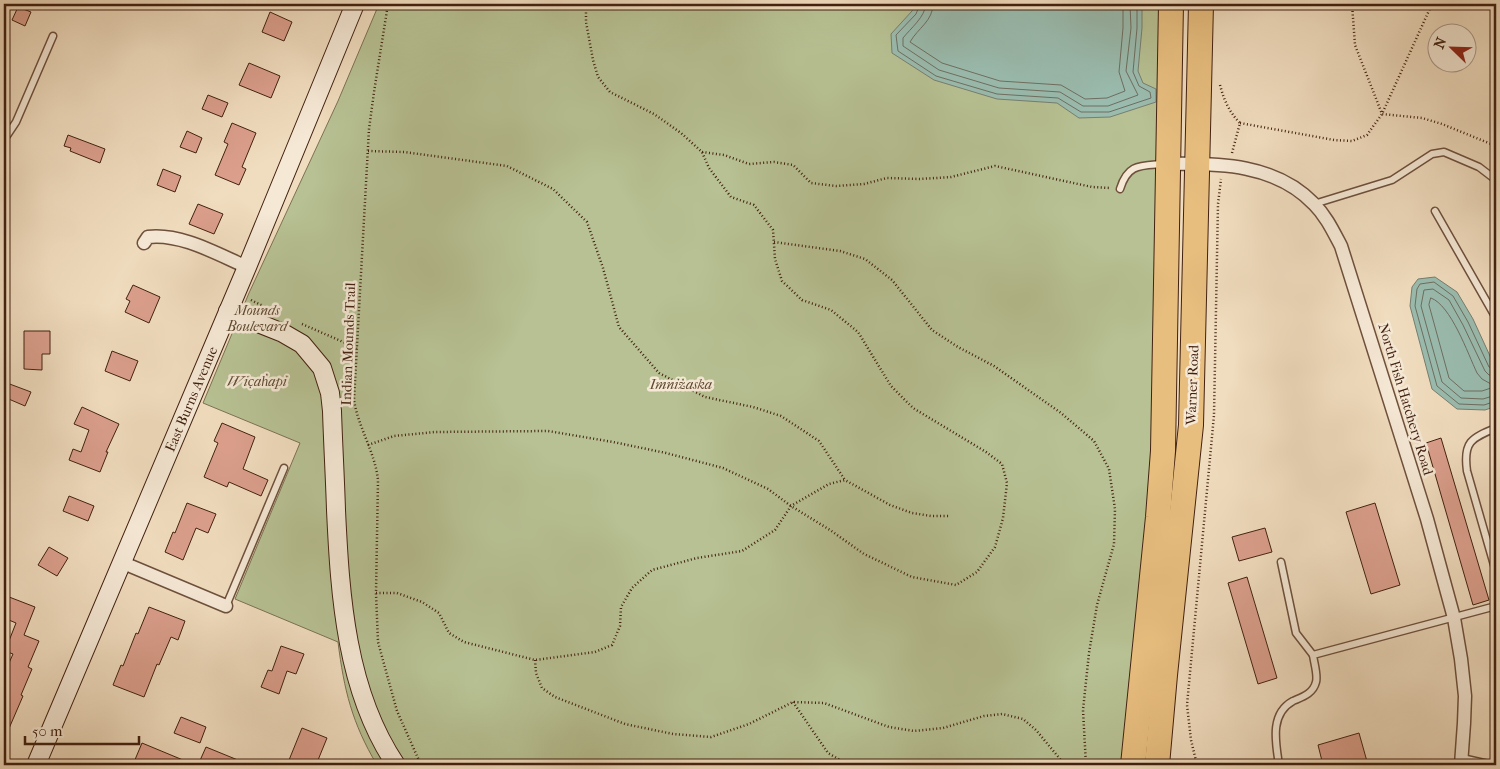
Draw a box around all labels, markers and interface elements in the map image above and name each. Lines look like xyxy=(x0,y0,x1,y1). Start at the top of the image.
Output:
north arrow xyxy=(1428,22,1478,72)
text: N xyxy=(1431,35,1451,51)
street label: Indian Mounds Trail xyxy=(338,282,359,406)
park label: Mounds Boulevard xyxy=(226,302,289,335)
street label: North Fish Hatchery Road xyxy=(1374,321,1437,477)
street label: East Burns Avenue xyxy=(162,344,221,454)
street label: Warner Road xyxy=(1183,344,1202,426)
park label: Wic̣aḣapi xyxy=(227,373,288,390)
park label: Imniżaska xyxy=(649,376,712,393)
scale bar xyxy=(25,714,139,746)
text: 50 m xyxy=(32,722,63,740)

